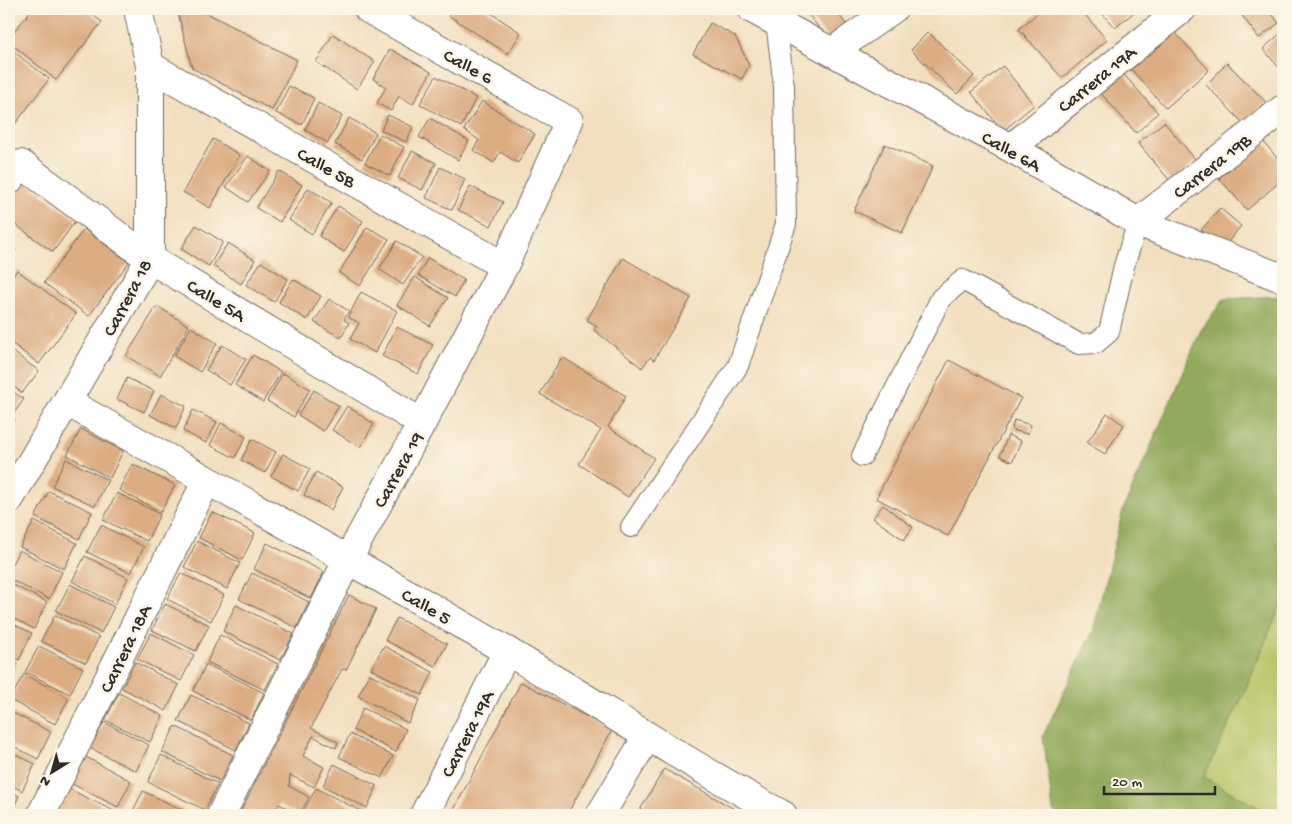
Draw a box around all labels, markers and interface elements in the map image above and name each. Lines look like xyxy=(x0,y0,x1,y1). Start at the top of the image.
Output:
street label: Carrera 19A xyxy=(1054,41,1143,119)
street label: Calle 6 xyxy=(438,45,496,91)
street label: Calle 6A xyxy=(977,127,1046,180)
street label: Carrera 19B xyxy=(1170,129,1258,205)
street label: Calle 5B xyxy=(292,144,360,195)
street label: Carrera 18 xyxy=(99,256,159,341)
street label: Calle 5A xyxy=(182,275,250,329)
street label: Carrera 19 xyxy=(370,428,430,513)
street label: Calle 5 xyxy=(396,585,454,631)
street label: Carrera 18A xyxy=(96,600,159,697)
street label: Carrera 19A xyxy=(437,686,502,782)
north arrow xyxy=(28,746,78,796)
scale bar xyxy=(1104,764,1216,796)
text: N xyxy=(37,771,54,790)
text: 20 m xyxy=(1112,774,1142,792)

